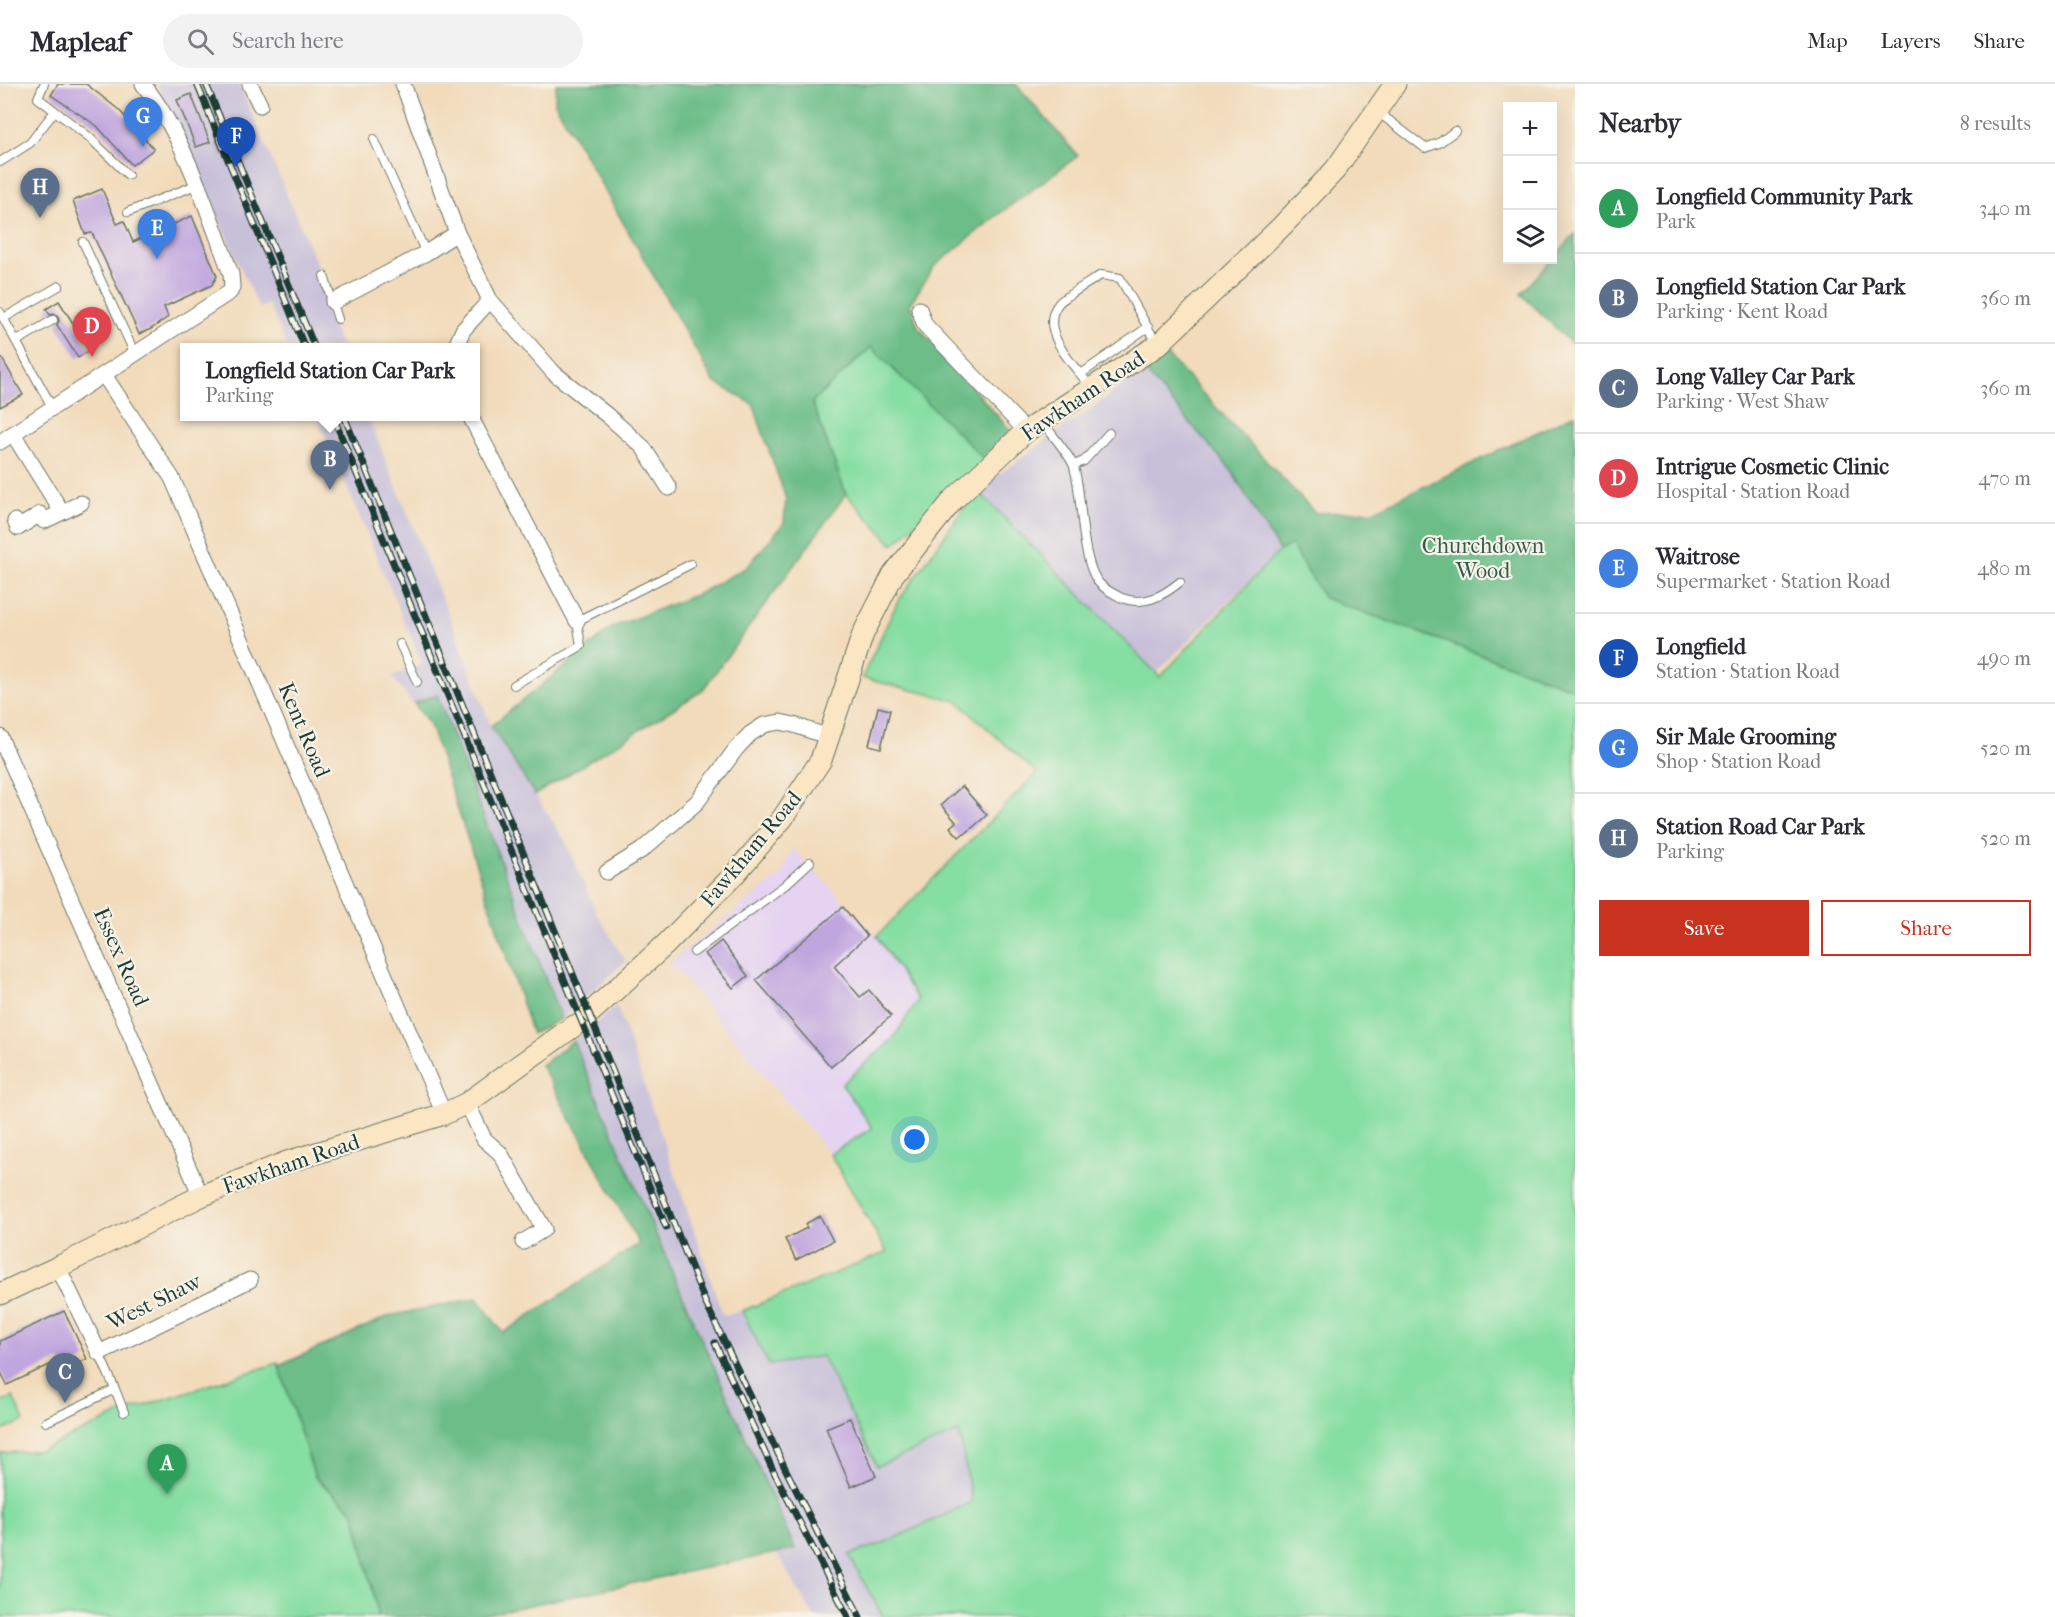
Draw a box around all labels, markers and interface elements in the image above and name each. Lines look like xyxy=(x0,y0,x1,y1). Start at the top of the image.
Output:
search box xyxy=(163,14,583,68)
text: Mapleaf xyxy=(30,25,127,58)
icon: search xyxy=(184,25,217,58)
text: Search here xyxy=(232,28,344,54)
text: Map xyxy=(1807,29,1848,53)
text: Layers xyxy=(1881,29,1940,53)
text: Share xyxy=(1973,29,2025,53)
pin: G xyxy=(124,98,162,147)
map controls xyxy=(1503,102,1557,264)
button: + xyxy=(1503,102,1557,156)
text: Nearby xyxy=(1599,108,1681,139)
text: 8 results xyxy=(1960,112,2031,135)
pin: F xyxy=(216,118,256,167)
button: − xyxy=(1503,156,1557,210)
pin: H xyxy=(20,168,60,218)
text: Longfield Community Park xyxy=(1656,184,1912,210)
text: A xyxy=(1612,197,1625,220)
text: 340 m xyxy=(1979,197,2031,220)
pin: E xyxy=(138,210,176,259)
button: layers xyxy=(1503,210,1557,264)
text: Park xyxy=(1656,210,1696,233)
text: Longfield Station Car Park xyxy=(1656,274,1905,300)
text: B xyxy=(1612,287,1625,310)
text: 360 m xyxy=(1980,287,2031,310)
text: Parking · Kent Road xyxy=(1656,300,1828,323)
pin: D xyxy=(72,308,112,357)
popup xyxy=(180,343,480,421)
street label: Fawkham Road xyxy=(1016,345,1151,447)
text: Longfield Station Car Park xyxy=(205,358,455,384)
text: Long Valley Car Park xyxy=(1656,364,1855,390)
text: C xyxy=(1612,377,1625,400)
text: 360 m xyxy=(1980,377,2031,400)
text: Parking xyxy=(205,384,273,407)
text: Parking · West Shaw xyxy=(1656,390,1829,413)
pin: B xyxy=(310,440,350,490)
text: Intrigue Cosmetic Clinic xyxy=(1656,454,1889,480)
text: D xyxy=(1611,467,1626,490)
text: 470 m xyxy=(1978,467,2031,490)
text: Hospital · Station Road xyxy=(1656,480,1850,503)
park label: Churchdown Wood xyxy=(1422,533,1544,584)
text: Waitrose xyxy=(1656,544,1740,570)
text: E xyxy=(1612,557,1625,580)
text: 480 m xyxy=(1977,557,2031,580)
text: Supermarket · Station Road xyxy=(1656,570,1891,593)
text: Longfield xyxy=(1656,634,1746,660)
text: F xyxy=(1613,647,1624,670)
text: 490 m xyxy=(1977,647,2031,670)
text: Station · Station Road xyxy=(1656,660,1840,683)
street label: Kent Road xyxy=(272,679,336,782)
text: Sir Male Grooming xyxy=(1656,724,1836,750)
text: G xyxy=(1611,737,1626,760)
text: 520 m xyxy=(1980,737,2031,760)
text: Shop · Station Road xyxy=(1656,750,1821,773)
street label: Fawkham Road xyxy=(695,785,808,912)
text: Station Road Car Park xyxy=(1656,814,1865,840)
text: H xyxy=(1611,827,1626,850)
text: 520 m xyxy=(1980,827,2031,850)
text: Parking xyxy=(1656,840,1724,863)
button: Save xyxy=(1599,900,1809,956)
button: Share xyxy=(1821,900,2031,956)
street label: Essex Road xyxy=(88,903,155,1011)
your location xyxy=(900,1125,929,1154)
street label: Fawkham Road xyxy=(219,1128,364,1200)
street label: West Shaw xyxy=(102,1268,206,1336)
pin: C xyxy=(46,1354,84,1403)
pin: A xyxy=(148,1444,186,1494)

